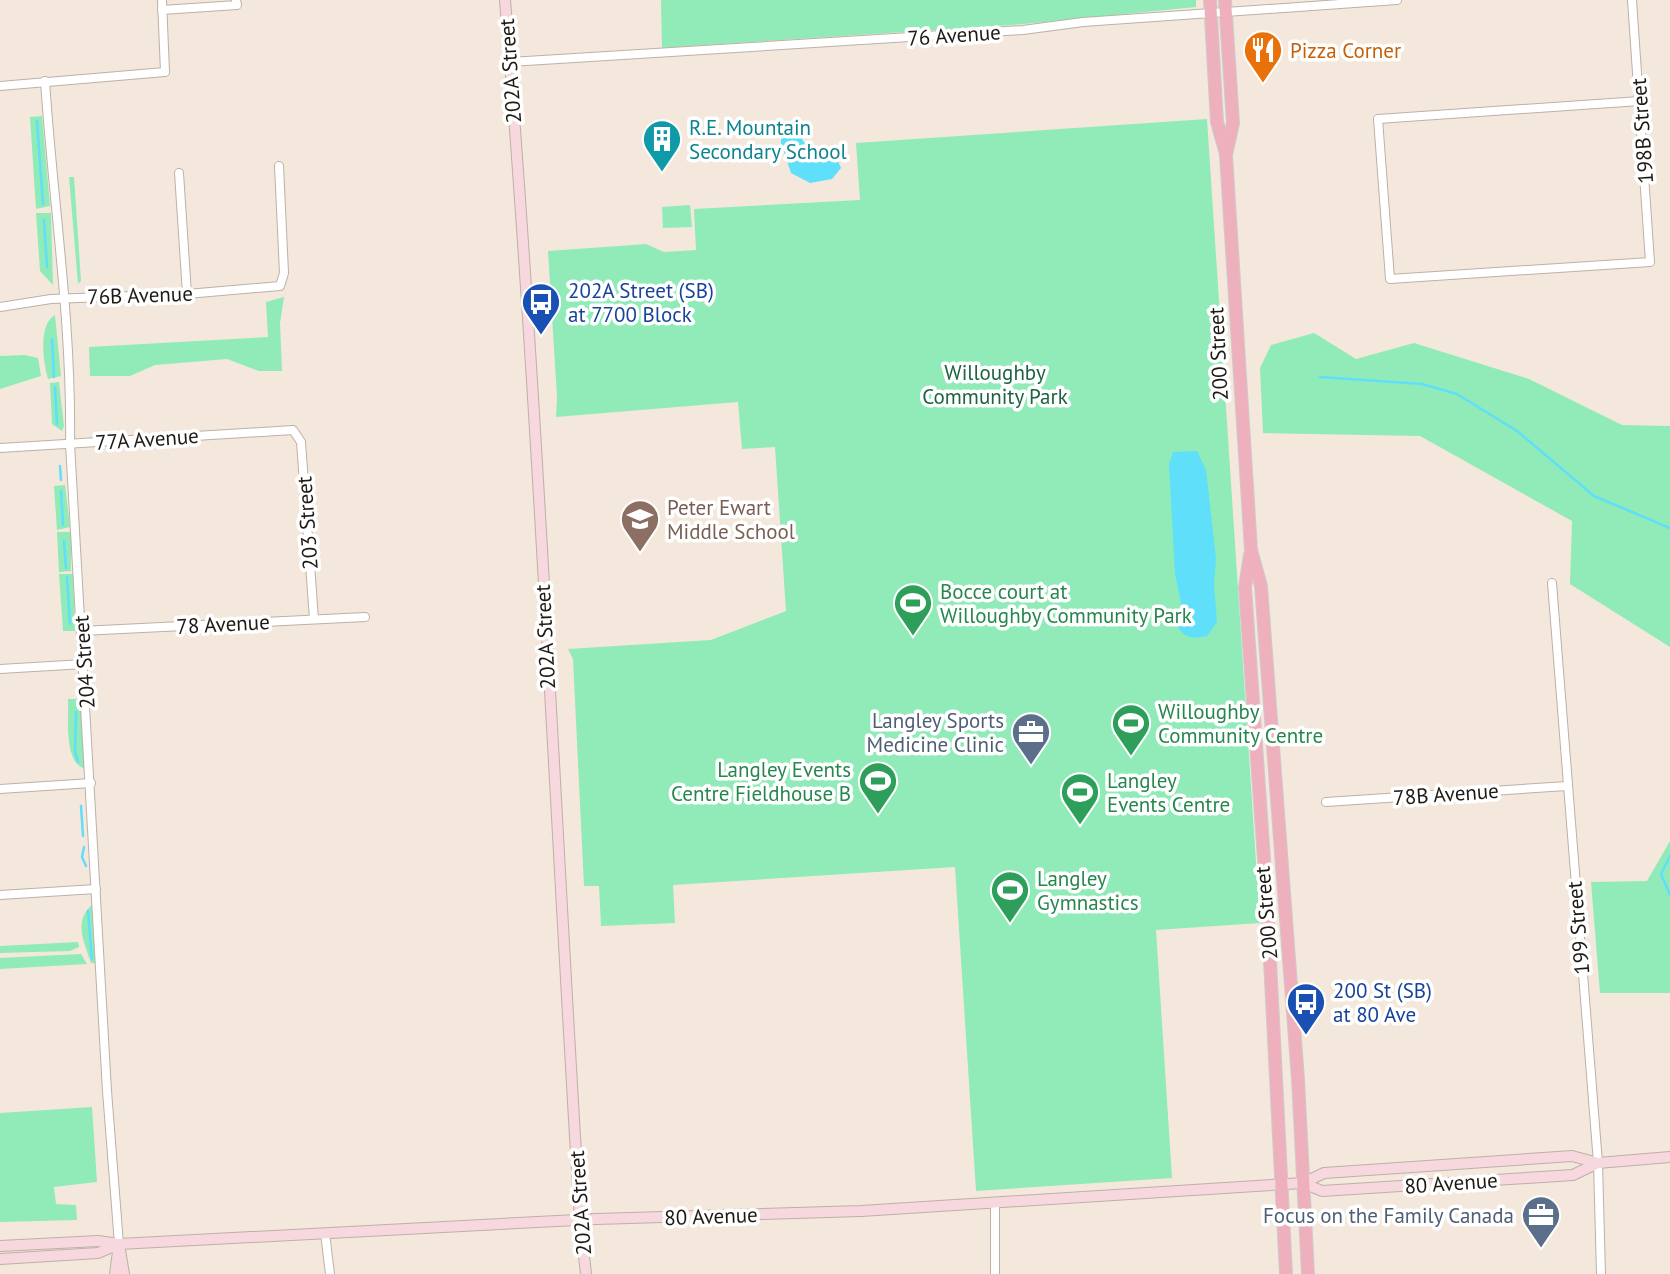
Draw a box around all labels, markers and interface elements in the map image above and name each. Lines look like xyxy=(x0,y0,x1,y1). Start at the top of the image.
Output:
street label: 202A Street xyxy=(493,18,527,124)
street label: 76 Avenue xyxy=(906,18,1002,52)
restaurant icon: Pizza Corner xyxy=(1242,29,1284,84)
place label: Pizza Corner xyxy=(1290,37,1401,64)
street label: 198B Street xyxy=(1625,77,1659,185)
place label: R.E. Mountain Secondary School xyxy=(689,114,847,165)
building icon: R.E. Mountain Secondary School xyxy=(641,118,683,173)
place label: 202A Street (SB) at 7700 Block xyxy=(568,277,714,328)
street label: 76B Avenue xyxy=(87,280,193,310)
bus stop icon: 202A Street (SB) at 7700 Block xyxy=(520,281,562,336)
street label: 200 Street xyxy=(1202,307,1234,401)
park label: Willoughby Community Park xyxy=(922,359,1068,410)
street label: 77A Avenue xyxy=(94,422,200,456)
street label: 203 Street xyxy=(290,475,324,571)
place label: Peter Ewart Middle School xyxy=(667,494,795,545)
school or university icon: Peter Ewart Middle School xyxy=(619,498,661,553)
place label: Bocce court at Willoughby Community Park xyxy=(940,578,1192,629)
sports icon: Bocce court at Willoughby Community Park xyxy=(892,582,934,637)
street label: 202A Street xyxy=(529,584,561,690)
street label: 78 Avenue xyxy=(176,608,270,640)
street label: 204 Street xyxy=(67,614,101,710)
place label: Willoughby Community Centre xyxy=(1158,698,1323,749)
sports icon: Willoughby Community Centre xyxy=(1110,702,1152,757)
place label: Langley Sports Medicine Clinic xyxy=(867,707,1004,758)
office icon: Langley Sports Medicine Clinic xyxy=(1010,711,1052,766)
place label: Langley Events Centre Fieldhouse B xyxy=(671,756,851,807)
sports icon: Langley Events Centre Fieldhouse B xyxy=(857,760,899,815)
place label: Langley Events Centre xyxy=(1107,767,1230,818)
sports icon: Langley Events Centre xyxy=(1059,771,1101,826)
street label: 78B Avenue xyxy=(1392,777,1500,811)
place label: Langley Gymnastics xyxy=(1037,865,1139,916)
street label: 200 Street xyxy=(1248,865,1284,961)
sports icon: Langley Gymnastics xyxy=(989,869,1031,924)
street label: 199 Street xyxy=(1560,880,1596,976)
place label: 200 St (SB) at 80 Ave xyxy=(1333,977,1432,1028)
bus stop icon: 200 St (SB) at 80 Ave xyxy=(1285,981,1327,1036)
street label: 202A Street xyxy=(563,1150,597,1256)
street label: 80 Avenue xyxy=(1403,1166,1499,1200)
office icon: Focus on the Family Canada xyxy=(1520,1194,1562,1249)
street label: 80 Avenue xyxy=(664,1201,758,1231)
place label: Focus on the Family Canada xyxy=(1263,1202,1514,1229)

